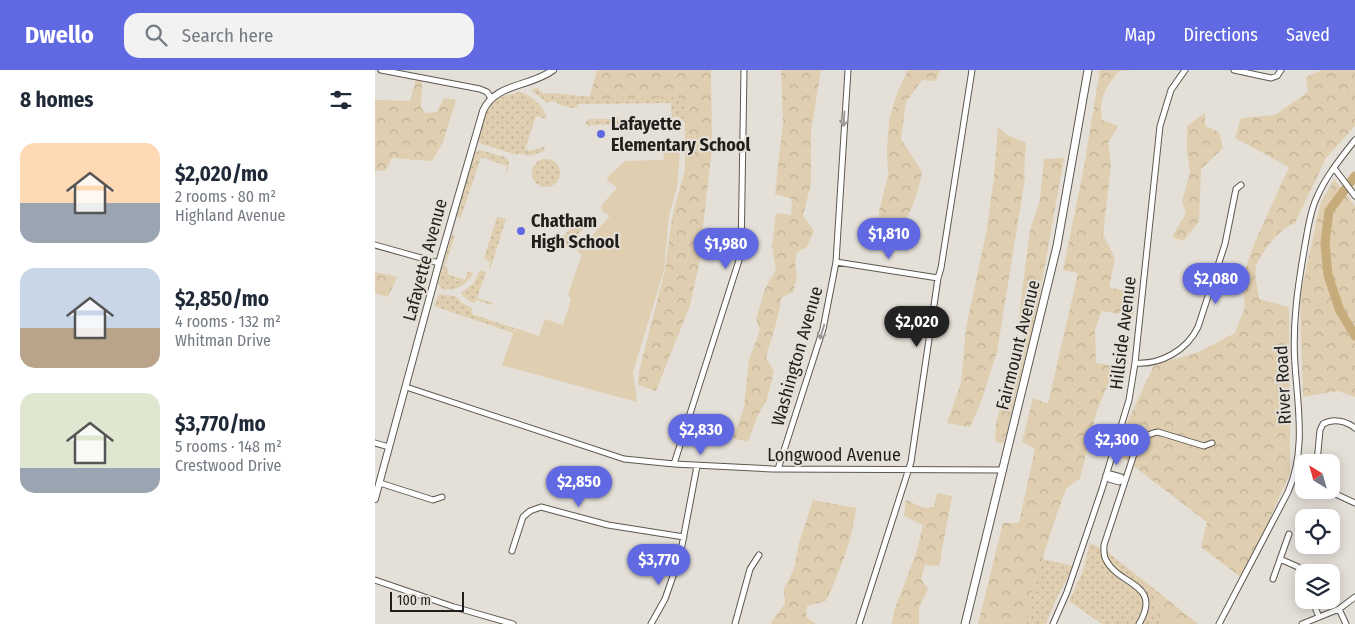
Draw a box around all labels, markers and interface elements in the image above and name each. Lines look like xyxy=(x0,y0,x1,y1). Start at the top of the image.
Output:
search box xyxy=(124,13,474,58)
text: Dwello xyxy=(25,21,94,49)
icon: search xyxy=(142,21,170,49)
text: Search here xyxy=(182,24,273,47)
text: Map xyxy=(1124,24,1156,46)
text: Directions xyxy=(1184,24,1258,46)
text: Saved xyxy=(1286,24,1330,46)
icon: filters xyxy=(327,86,355,114)
text: 8 homes xyxy=(20,87,94,113)
one-way arrow xyxy=(840,110,849,126)
place label: Lafayette Elementary School xyxy=(611,113,750,156)
marker: Lafayette Elementary School xyxy=(595,128,607,140)
text: $2,020/mo xyxy=(175,161,268,187)
icon: home xyxy=(60,163,120,223)
text: 2 rooms · 80 m² xyxy=(175,187,276,206)
street label: Lafayette Avenue xyxy=(398,196,452,324)
text: Highland Avenue xyxy=(175,206,286,225)
place label: Chatham High School xyxy=(531,210,619,253)
pin: $1,810 xyxy=(848,218,930,260)
text: $1,810 xyxy=(868,224,910,243)
marker: Chatham High School xyxy=(515,225,527,237)
pin: $1,980 xyxy=(685,228,767,270)
text: $1,980 xyxy=(705,234,747,253)
pin: $2,080 xyxy=(1175,262,1257,305)
text: $2,080 xyxy=(1194,269,1238,288)
street label: Hillside Avenue xyxy=(1105,275,1141,391)
street label: Fairmount Avenue xyxy=(991,278,1045,412)
street label: Washington Avenue xyxy=(767,284,827,428)
text: $2,850/mo xyxy=(175,286,269,312)
icon: home xyxy=(60,288,120,348)
pin: $2,020 xyxy=(876,306,958,348)
text: 4 rooms · 132 m² xyxy=(175,312,281,331)
text: $2,020 xyxy=(895,312,939,331)
one-way arrow xyxy=(816,323,826,339)
text: Whitman Drive xyxy=(175,331,271,350)
street label: River Road xyxy=(1270,345,1296,425)
text: $3,770/mo xyxy=(175,411,266,437)
icon: home xyxy=(60,413,120,473)
pin: $2,830 xyxy=(660,414,742,456)
text: $2,830 xyxy=(679,420,723,439)
pin: $2,300 xyxy=(1076,424,1158,466)
text: $2,300 xyxy=(1095,430,1139,449)
text: 5 rooms · 148 m² xyxy=(175,437,282,456)
street label: Longwood Avenue xyxy=(767,444,901,466)
north arrow xyxy=(1295,454,1340,499)
map controls xyxy=(1295,454,1340,609)
text: Crestwood Drive xyxy=(175,456,282,475)
pin: $2,850 xyxy=(538,466,620,508)
text: $2,850 xyxy=(557,472,601,491)
button: locate xyxy=(1295,509,1340,554)
pin: $3,770 xyxy=(618,544,700,586)
text: $3,770 xyxy=(638,550,680,569)
button: layers xyxy=(1295,564,1340,609)
scale bar xyxy=(390,589,464,612)
text: 100 m xyxy=(397,592,431,609)

